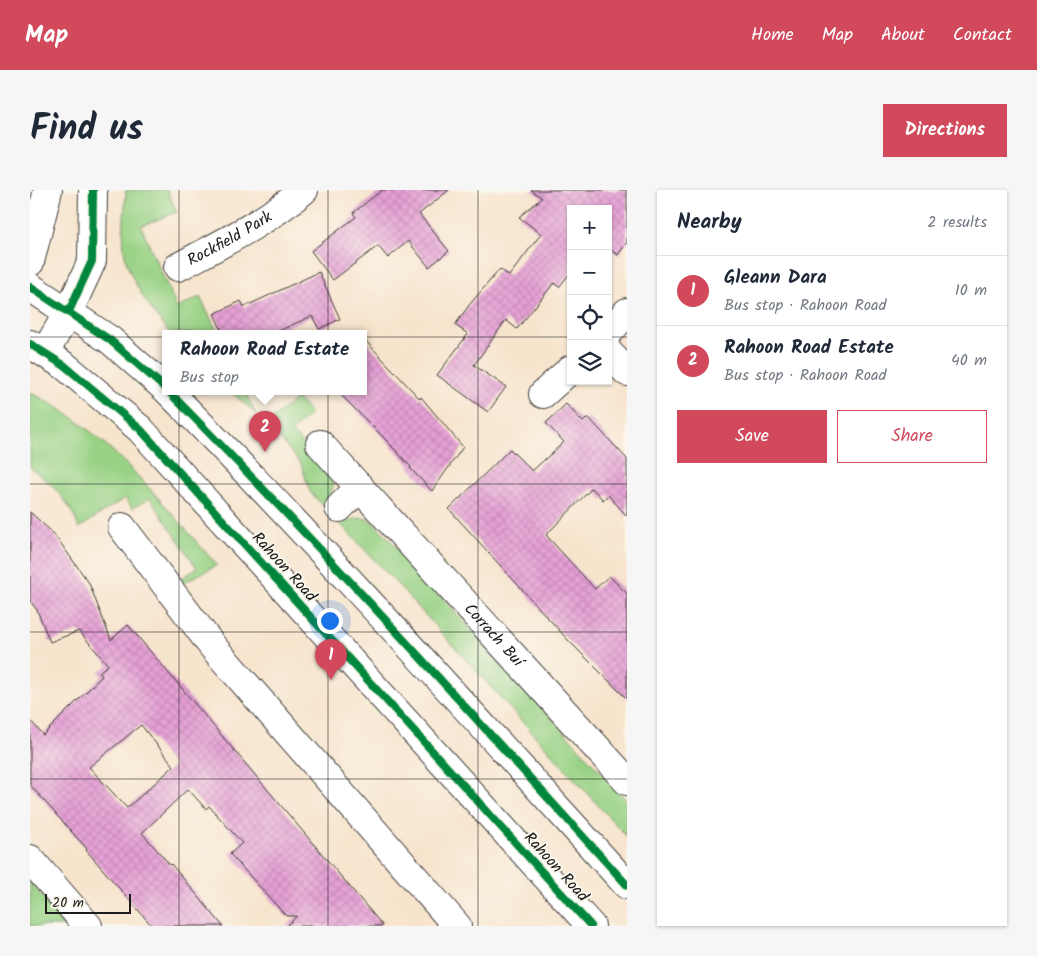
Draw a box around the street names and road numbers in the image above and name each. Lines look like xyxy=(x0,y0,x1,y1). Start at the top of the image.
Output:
street label: Rockfield Park xyxy=(183,204,278,272)
street label: Rahoon Road xyxy=(246,526,323,608)
street label: Corrach Buí xyxy=(458,597,531,674)
street label: Rahoon Road xyxy=(518,826,595,908)

